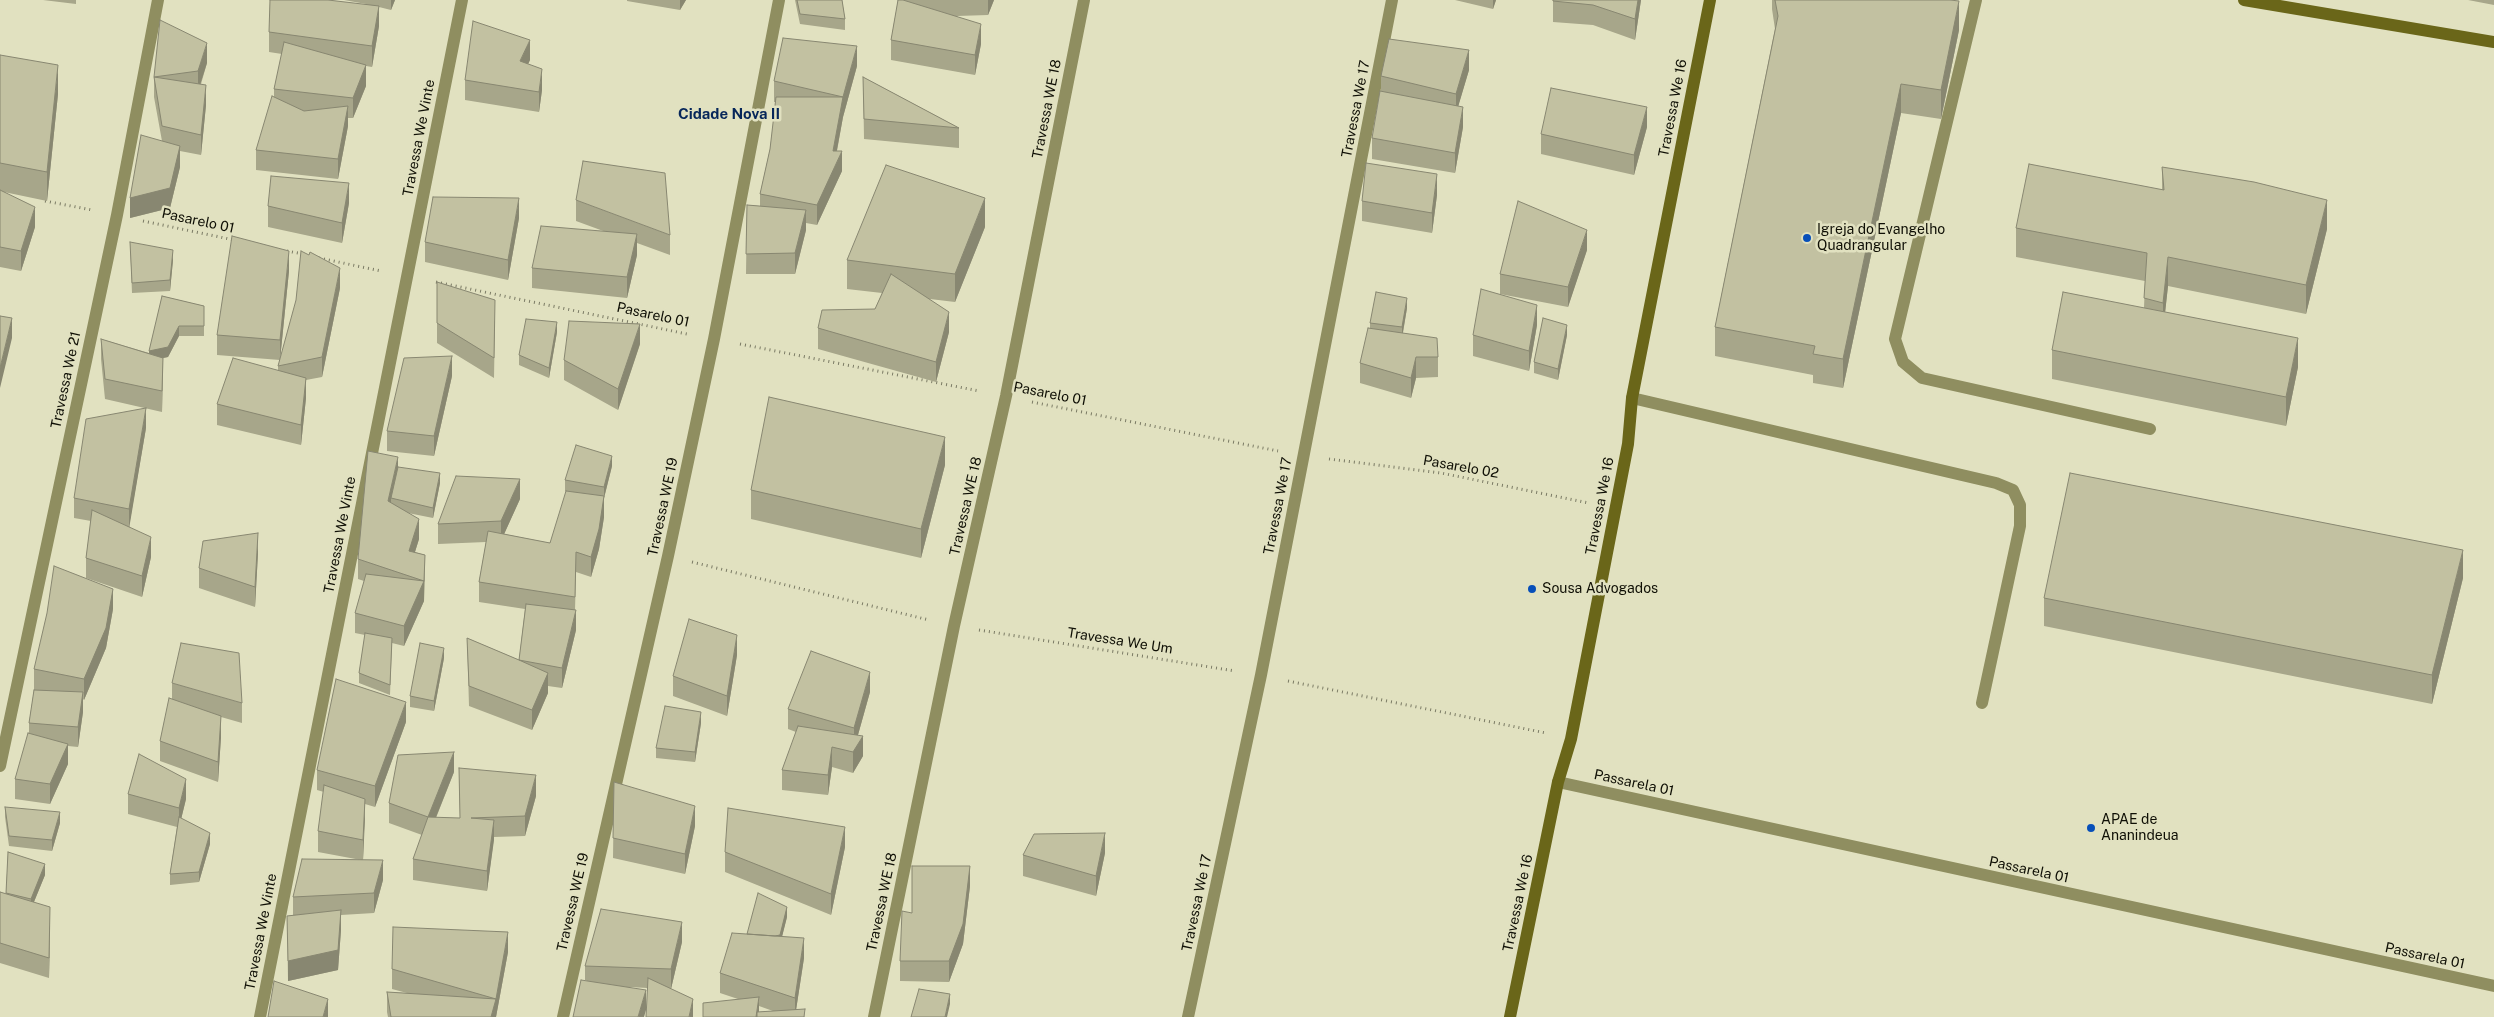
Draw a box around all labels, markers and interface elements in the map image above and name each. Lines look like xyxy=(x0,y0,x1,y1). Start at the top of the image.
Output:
street label: Travessa WE 18 xyxy=(1029,58,1065,160)
street label: Travessa We 16 xyxy=(1655,58,1691,158)
street label: Travessa We 17 xyxy=(1338,59,1374,159)
street label: Travessa We Vinte xyxy=(399,78,439,198)
district label: Cidade Nova II xyxy=(678,105,780,123)
street label: Pasarelo 01 xyxy=(160,205,236,237)
place label: Igreja do Evangelho Quadrangular xyxy=(1817,222,1945,254)
marker: Igreja do Evangelho Quadrangular xyxy=(1801,232,1813,244)
street label: Pasarelo 01 xyxy=(615,299,691,331)
street label: Travessa We 21 xyxy=(48,330,84,430)
street label: Pasarelo 01 xyxy=(1012,379,1088,409)
street label: Pasarelo 02 xyxy=(1422,452,1500,482)
street label: Travessa WE 18 xyxy=(946,455,986,557)
street label: Travessa WE 19 xyxy=(644,456,682,558)
street label: Travessa We 17 xyxy=(1260,456,1296,556)
street label: Travessa We 16 xyxy=(1582,456,1618,556)
street label: Travessa We Vinte xyxy=(320,475,360,595)
place label: Sousa Advogados xyxy=(1542,581,1658,597)
marker: Sousa Advogados xyxy=(1526,583,1538,595)
street label: Travessa We Um xyxy=(1066,624,1174,658)
street label: Passarela 01 xyxy=(1593,766,1675,800)
place label: APAE de Ananindeua xyxy=(2101,812,2179,844)
marker: APAE de Ananindeua xyxy=(2085,822,2097,834)
street label: Travessa WE 19 xyxy=(554,851,592,953)
street label: Travessa WE 18 xyxy=(863,851,901,953)
street label: Travessa We 17 xyxy=(1179,853,1215,953)
street label: Travessa We 16 xyxy=(1499,853,1537,953)
street label: Passarela 01 xyxy=(1988,853,2070,887)
street label: Travessa We Vinte xyxy=(241,872,281,992)
street label: Passarela 01 xyxy=(2384,939,2466,973)

